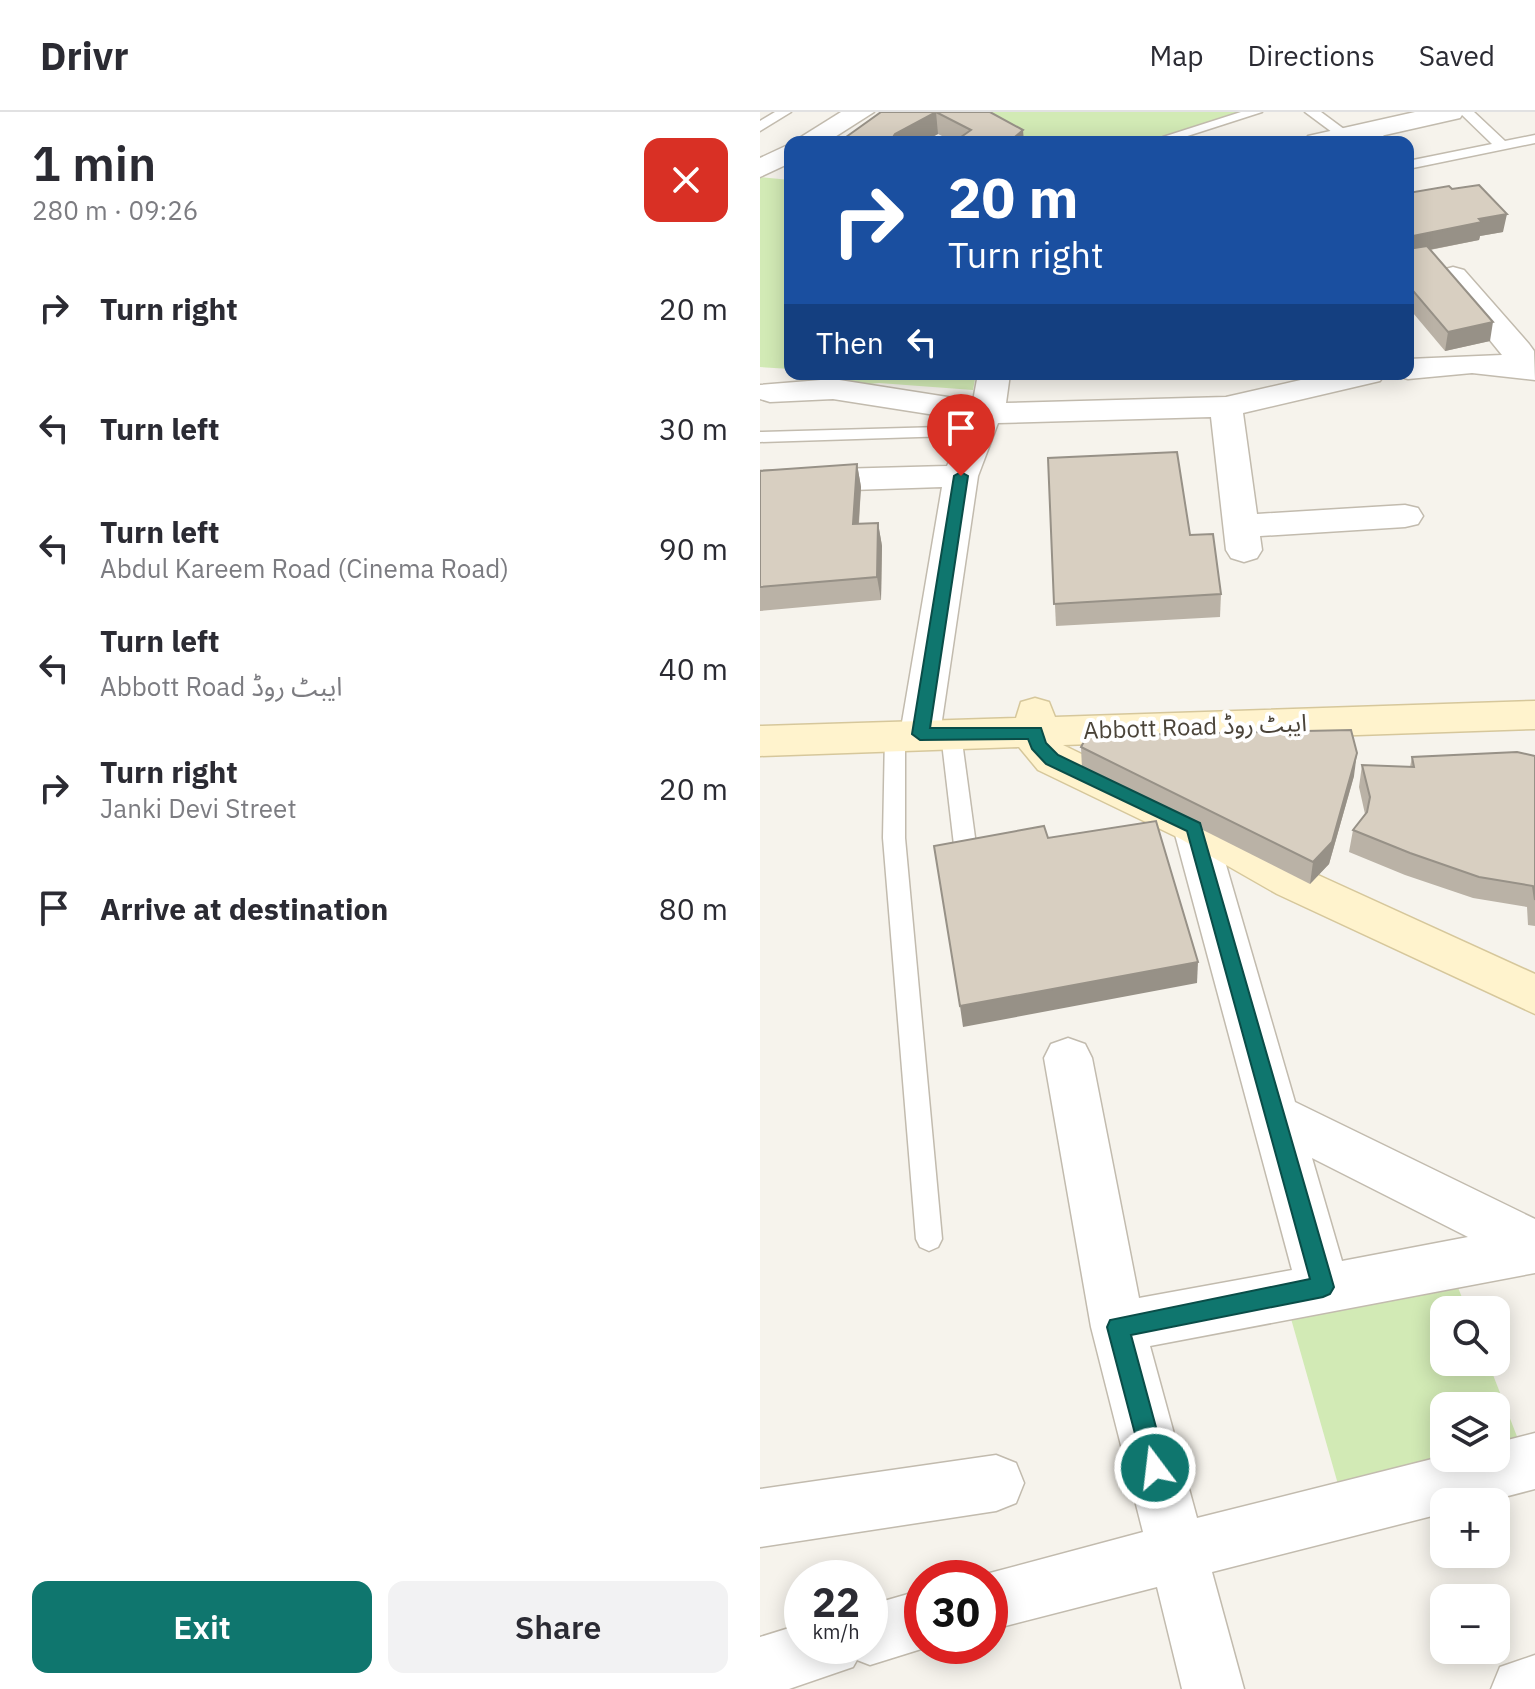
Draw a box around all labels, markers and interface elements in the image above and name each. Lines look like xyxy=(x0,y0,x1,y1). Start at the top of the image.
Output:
text: Drivr xyxy=(40,31,129,80)
text: Map xyxy=(1149,37,1203,74)
text: Directions xyxy=(1247,37,1375,74)
text: Saved xyxy=(1419,37,1495,74)
text: 1 min xyxy=(32,132,156,194)
button: close xyxy=(644,138,728,222)
text: 20 m xyxy=(948,161,1078,233)
icon: right xyxy=(816,168,920,272)
text: 280 m · 09:26 xyxy=(32,193,198,227)
text: Turn right xyxy=(948,231,1104,278)
icon: right xyxy=(32,286,76,330)
text: Turn right xyxy=(100,289,238,328)
text: 20 m xyxy=(659,289,728,328)
icon: left xyxy=(900,320,944,364)
text: Then xyxy=(816,323,884,362)
pin xyxy=(927,394,995,476)
icon: left xyxy=(32,406,76,450)
icon: arrive xyxy=(939,406,983,450)
text: Turn left xyxy=(100,409,219,448)
text: 30 m xyxy=(659,409,728,448)
text: Turn left xyxy=(100,512,219,551)
icon: left xyxy=(32,526,76,570)
text: 90 m xyxy=(659,529,728,568)
text: Abdul Kareem Road (Cinema Road) xyxy=(100,551,509,585)
text: Turn left xyxy=(100,621,219,660)
icon: left xyxy=(32,646,76,690)
text: 40 m xyxy=(659,649,728,688)
text: Abbott Road ایبٹ روڈ xyxy=(100,669,342,703)
street label: Abbott Road ایبٹ روڈ xyxy=(1083,706,1307,746)
text: Turn right xyxy=(100,752,238,791)
icon: right xyxy=(32,766,76,810)
text: 20 m xyxy=(659,769,728,808)
text: Janki Devi Street xyxy=(100,791,297,825)
icon: arrive xyxy=(32,886,76,930)
text: Arrive at destination xyxy=(100,889,388,928)
text: 80 m xyxy=(659,889,728,928)
map controls xyxy=(1430,1296,1510,1664)
button: search xyxy=(1430,1296,1510,1376)
button: layers xyxy=(1430,1392,1510,1472)
position arrow xyxy=(1113,1426,1197,1510)
button: + xyxy=(1430,1488,1510,1568)
speed limit sign: 30 xyxy=(904,1560,1008,1664)
text: 22 xyxy=(812,1576,860,1628)
button: Exit xyxy=(32,1581,372,1673)
button: Share xyxy=(388,1581,728,1673)
button: − xyxy=(1430,1584,1510,1664)
text: km/h xyxy=(812,1618,860,1645)

